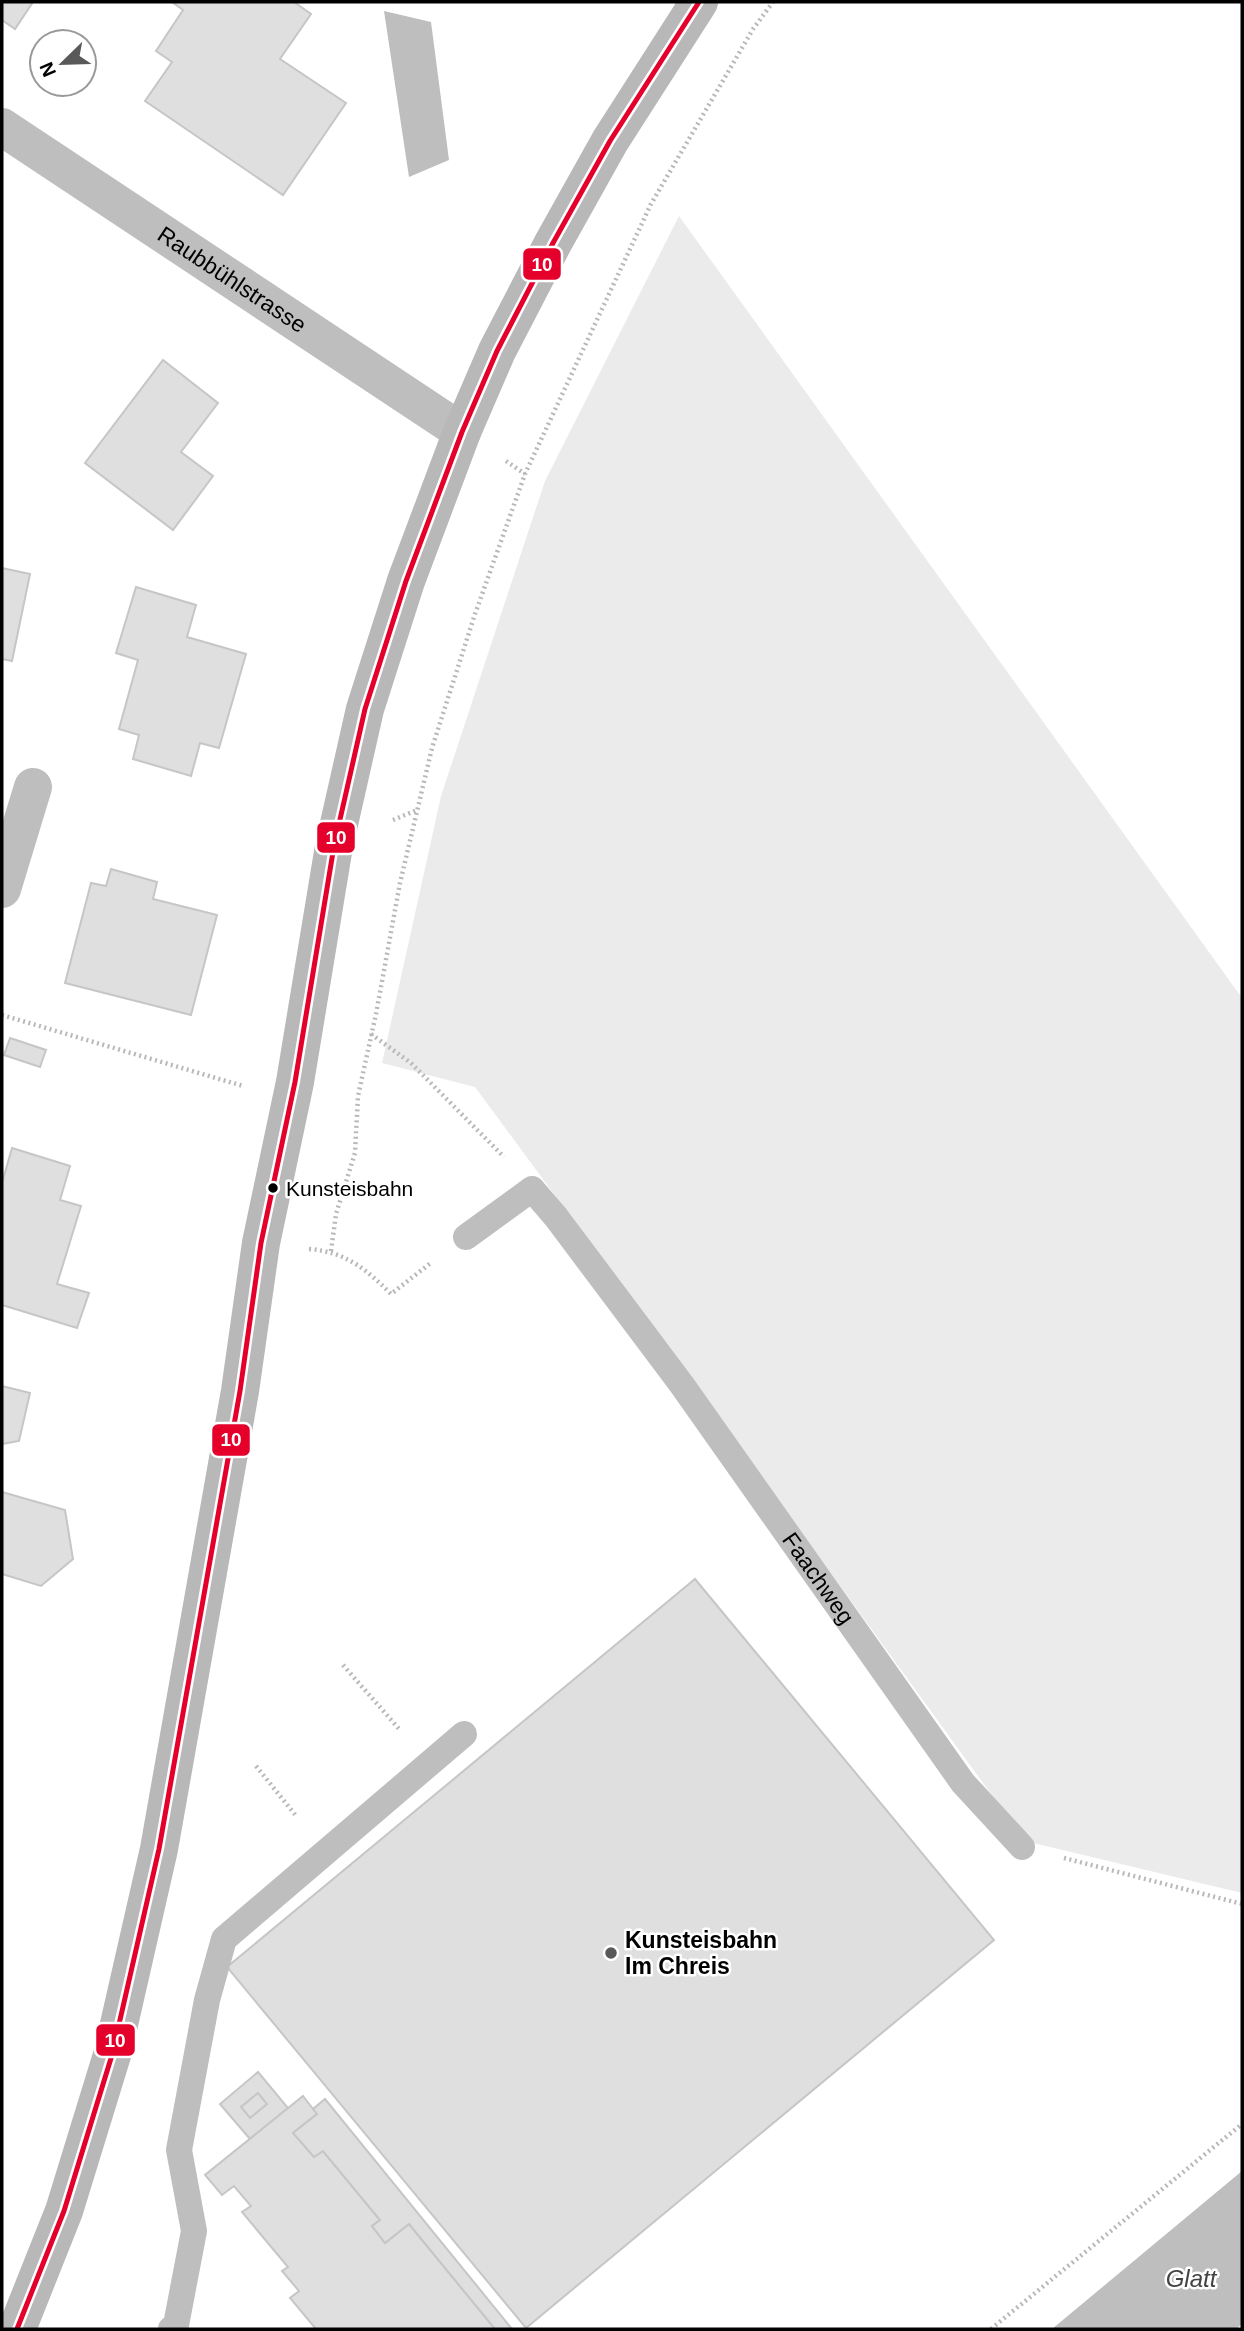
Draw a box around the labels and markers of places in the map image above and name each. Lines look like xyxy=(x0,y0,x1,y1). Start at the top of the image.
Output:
place label: Kunsteisbahn xyxy=(286,1177,413,1200)
marker: Kunsteisbahn xyxy=(266,1181,280,1195)
place label: Kunsteisbahn Im Chreis xyxy=(625,1927,777,1979)
marker: Kunsteisbahn Im Chreis xyxy=(603,1945,619,1961)

